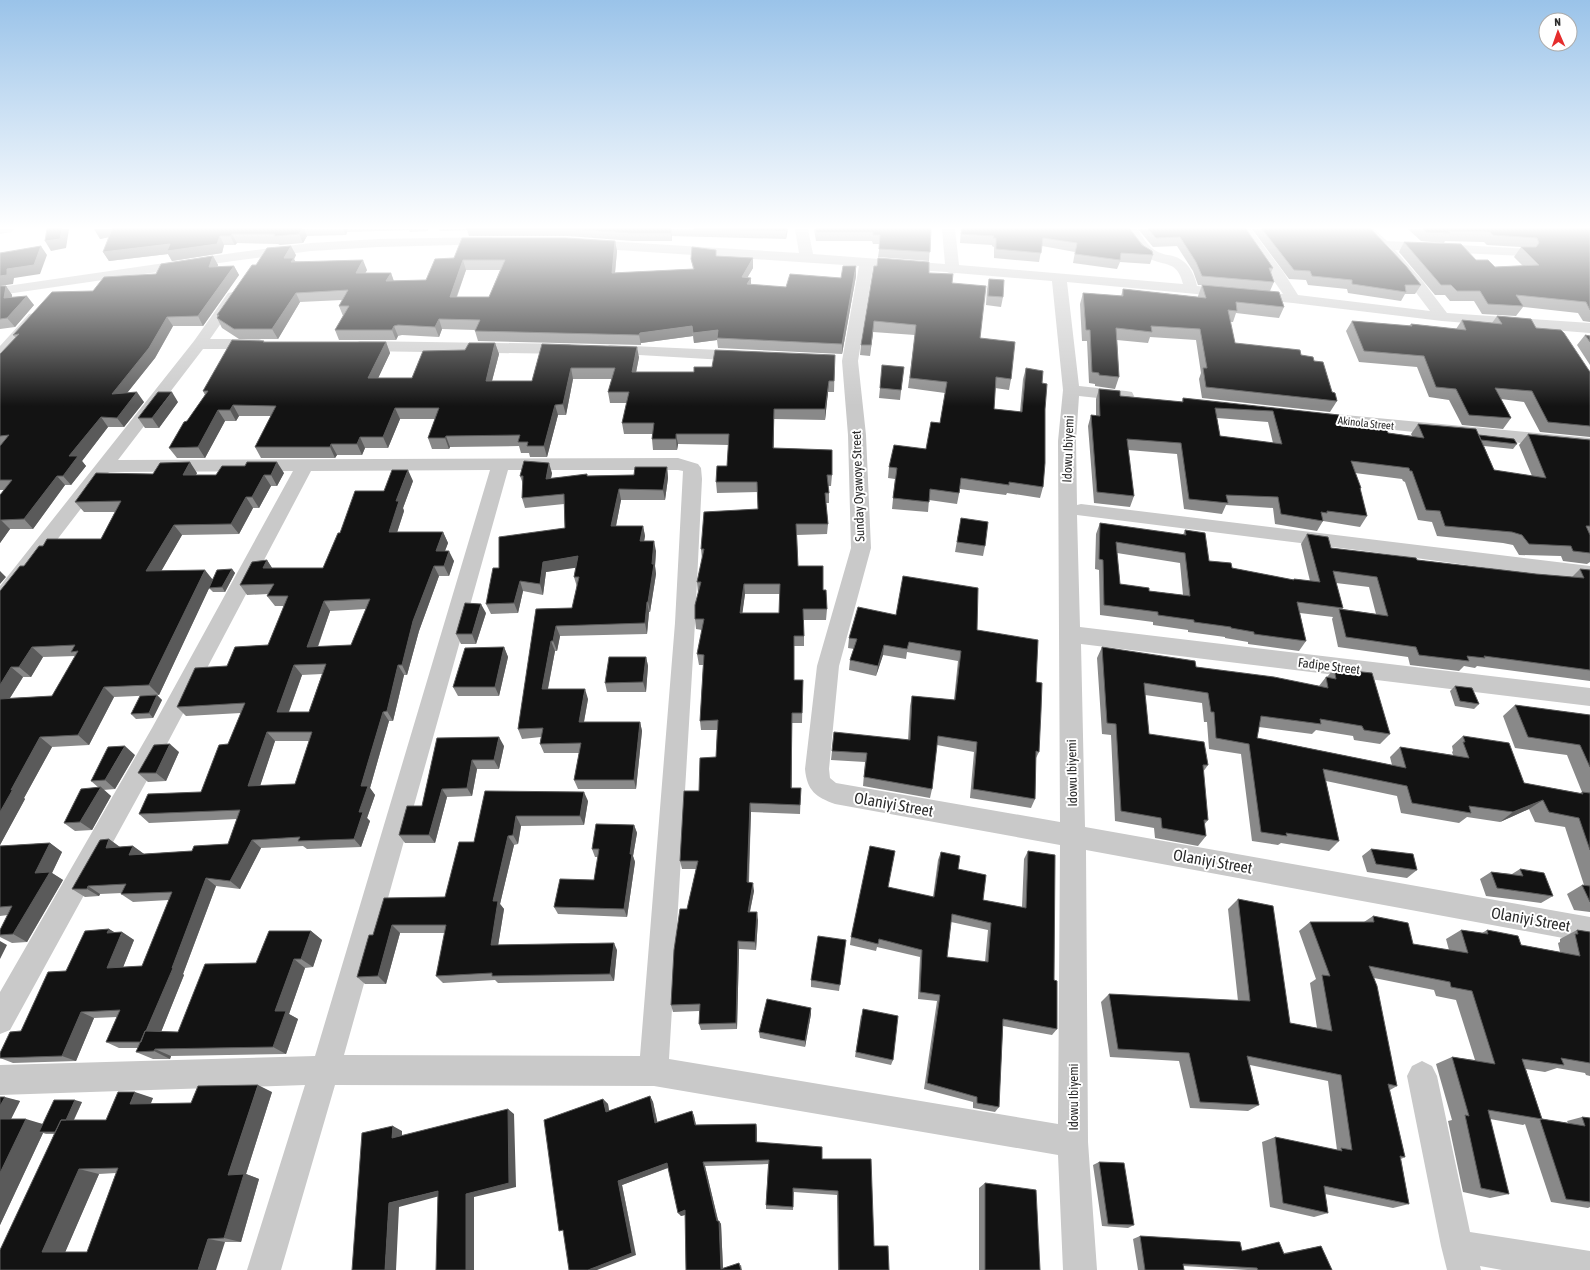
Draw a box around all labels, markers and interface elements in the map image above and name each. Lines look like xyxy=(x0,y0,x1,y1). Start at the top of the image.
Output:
north arrow xyxy=(1538,12,1578,52)
text: N xyxy=(1554,16,1561,28)
street label: Akinola Street xyxy=(1337,414,1395,432)
street label: Idowu Ibiyemi xyxy=(1059,415,1077,483)
street label: Sunday Oyawoye Street xyxy=(849,430,867,542)
street label: Fadipe Street xyxy=(1297,655,1361,677)
street label: Idowu Ibiyemi xyxy=(1064,739,1080,807)
street label: Olaniyi Street xyxy=(853,788,935,821)
street label: Olaniyi Street xyxy=(1172,845,1254,878)
street label: Olaniyi Street xyxy=(1490,903,1572,936)
street label: Idowu Ibiyemi xyxy=(1066,1063,1081,1131)

